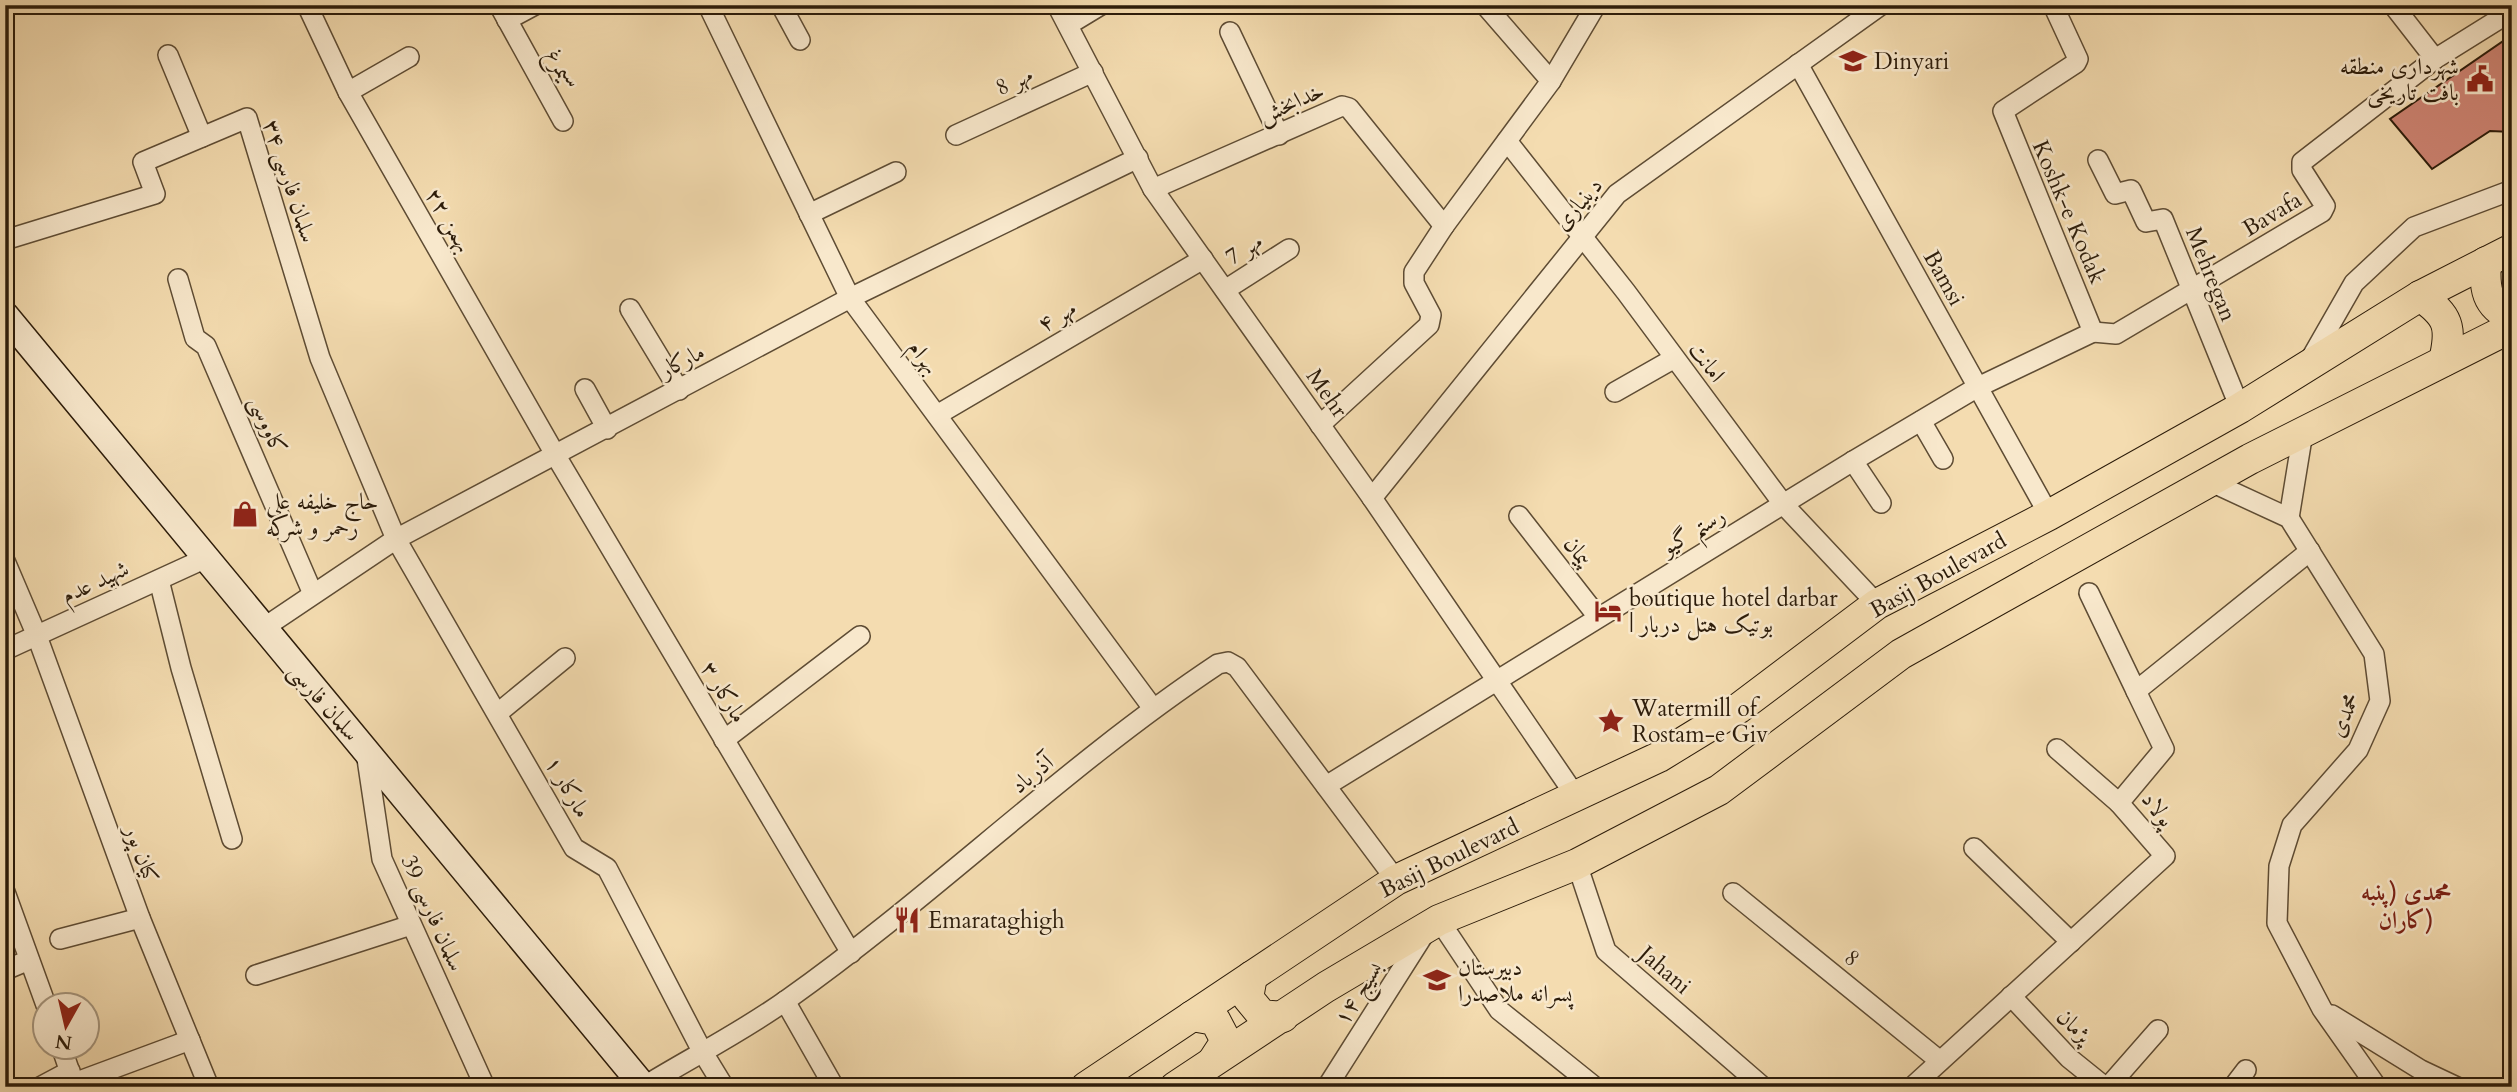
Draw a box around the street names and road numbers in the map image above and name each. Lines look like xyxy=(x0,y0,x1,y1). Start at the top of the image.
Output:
street label: سیمرغ xyxy=(535,43,586,97)
street label: مهر 8 xyxy=(990,59,1038,103)
street label: خدابخش xyxy=(1253,75,1329,131)
street label: سلمان فارسی ۳۴ xyxy=(255,116,324,247)
street label: Koshk-e Kodak xyxy=(2025,135,2113,289)
street label: دینیاری xyxy=(1546,171,1610,237)
street label: ۲۲ بهمن xyxy=(418,182,480,258)
street label: Bavafa xyxy=(2237,184,2308,244)
street label: Mehregan xyxy=(2178,222,2244,326)
street label: مهر 7 xyxy=(1220,226,1269,272)
street label: Bamsi xyxy=(1916,245,1972,311)
street label: مهر ۴ xyxy=(1032,293,1082,339)
street label: بهرام xyxy=(898,333,947,383)
street label: امانت xyxy=(1682,335,1732,389)
street label: مارکار xyxy=(652,336,710,387)
street label: Mehr xyxy=(1299,362,1355,424)
street label: کاووسی xyxy=(241,391,294,459)
street label: رستم گیو xyxy=(1653,500,1735,569)
street label: Basij Boulevard xyxy=(1864,524,2012,625)
street label: پیمان xyxy=(1556,530,1600,573)
street label: شهید عدم xyxy=(56,553,136,615)
street label: مارکار ۳ xyxy=(694,655,754,729)
street label: سلمان فارسی xyxy=(281,656,367,748)
street label: محمدی xyxy=(2321,688,2367,742)
street label: آذرباد xyxy=(1004,745,1062,801)
street label: مارکار ۱ xyxy=(538,750,598,824)
street label: پولاد xyxy=(2133,785,2183,835)
street label: Basij Boulevard xyxy=(1374,811,1525,905)
street label: کیان پور xyxy=(116,819,167,887)
street label: سلمان فارسی 39 xyxy=(393,850,472,976)
street label: Jahani xyxy=(1630,937,1698,1001)
street label: 8 xyxy=(1838,942,1866,974)
street label: بسیج ۱۴ xyxy=(1326,955,1394,1033)
street label: پژمان xyxy=(2049,1001,2100,1052)

